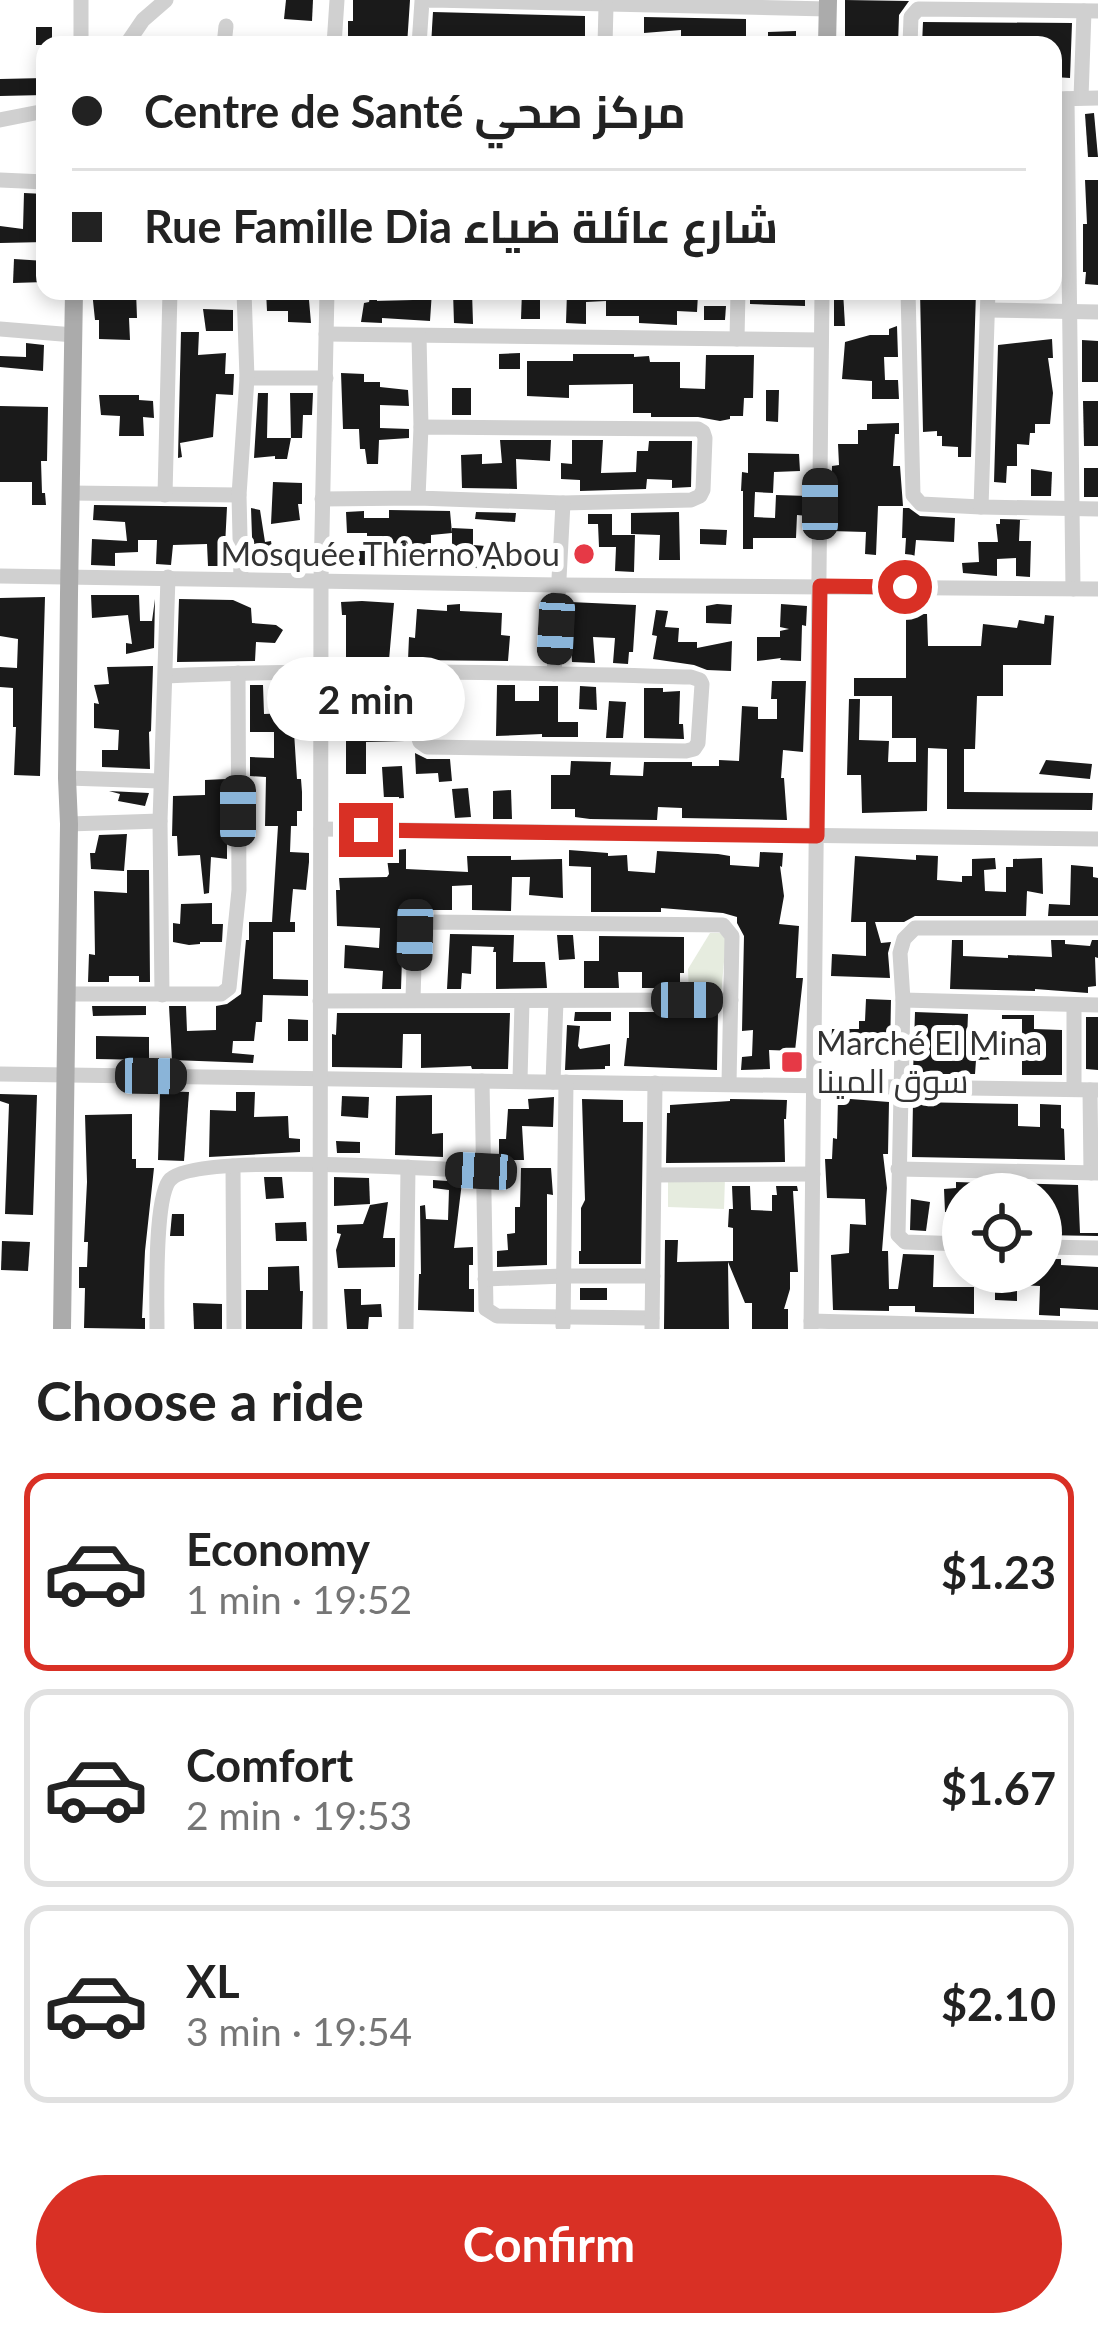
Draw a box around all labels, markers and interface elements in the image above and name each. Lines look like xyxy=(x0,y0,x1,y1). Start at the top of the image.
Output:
text: Centre de Santé مركز صحي xyxy=(144,84,686,138)
text: Rue Famille Dia شارع عائلة ضياء xyxy=(144,199,778,253)
car xyxy=(802,468,838,540)
place label: Mosquée Thierno Abou xyxy=(220,533,560,573)
marker: Mosquée Thierno Abou xyxy=(571,541,597,567)
route start xyxy=(878,560,932,614)
car xyxy=(536,592,576,666)
callout: 2 min xyxy=(267,656,465,740)
text: 2 min xyxy=(318,676,414,722)
car xyxy=(220,775,256,847)
route end xyxy=(339,803,393,857)
car xyxy=(396,899,434,971)
car xyxy=(651,982,723,1018)
place label: Marché El Mina سوق المينا xyxy=(816,1022,1042,1102)
marker: Marché El Mina سوق المينا xyxy=(779,1049,805,1075)
car xyxy=(115,1057,187,1095)
car xyxy=(444,1151,518,1191)
map controls xyxy=(942,1173,1062,1293)
button: locate xyxy=(942,1173,1062,1293)
text: Choose a ride xyxy=(36,1368,364,1433)
icon: car xyxy=(42,1518,150,1626)
text: Economy xyxy=(186,1522,370,1576)
text: $1.23 xyxy=(941,1545,1056,1599)
text: 1 min · 19:52 xyxy=(186,1576,412,1622)
icon: car xyxy=(42,1734,150,1842)
text: Comfort xyxy=(186,1738,353,1792)
text: $1.67 xyxy=(941,1761,1056,1815)
text: 2 min · 19:53 xyxy=(186,1792,412,1838)
icon: car xyxy=(42,1950,150,2058)
text: XL xyxy=(186,1954,240,2008)
text: $2.10 xyxy=(941,1977,1056,2031)
text: 3 min · 19:54 xyxy=(186,2008,412,2054)
button: Confirm xyxy=(36,2175,1062,2313)

